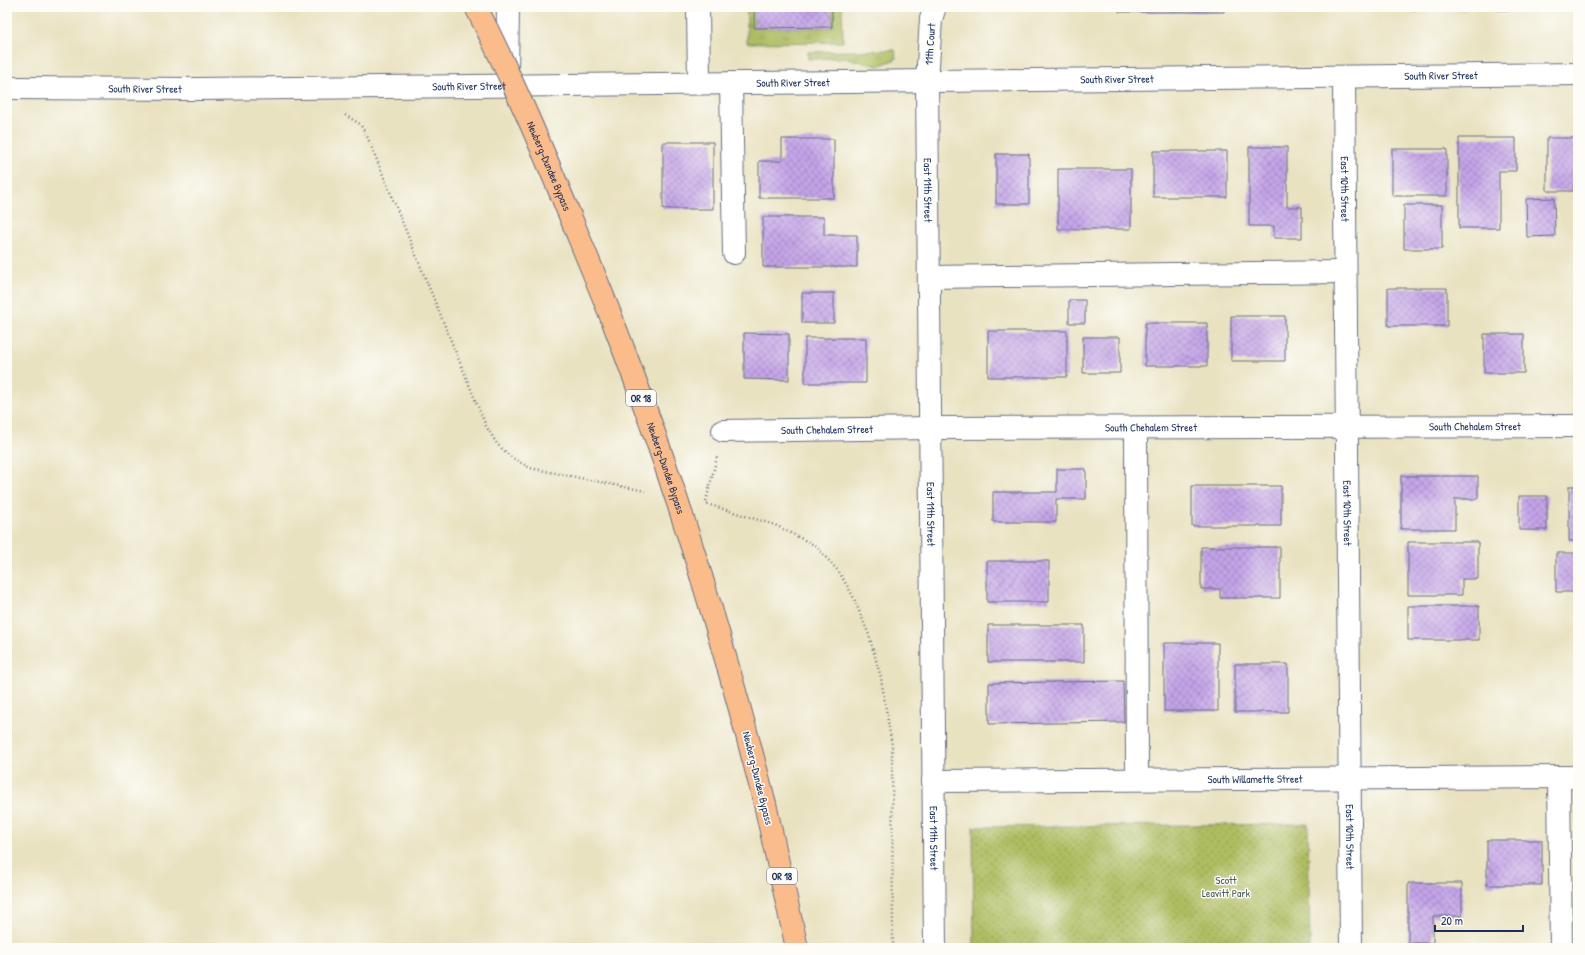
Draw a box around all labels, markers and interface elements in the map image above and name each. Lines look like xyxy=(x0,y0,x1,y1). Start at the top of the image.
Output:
street label: 11th Court xyxy=(922,22,938,65)
street label: South River Street xyxy=(1404,68,1478,83)
street label: South River Street xyxy=(1080,72,1154,86)
street label: South River Street xyxy=(756,75,830,90)
street label: South River Street xyxy=(432,79,506,93)
street label: South River Street xyxy=(108,82,182,96)
street label: Newberg-Dundee Bypass xyxy=(524,119,574,213)
street label: East 10th Street xyxy=(1338,156,1352,222)
street label: East 11th Street xyxy=(921,158,935,223)
road number: OR 18 xyxy=(626,390,656,406)
street label: South Chehalem Street xyxy=(1429,419,1521,433)
street label: Newberg-Dundee Bypass xyxy=(644,420,688,516)
street label: South Chehalem Street xyxy=(1105,420,1197,434)
street label: South Chehalem Street xyxy=(781,422,873,437)
street label: East 10th Street xyxy=(1340,480,1355,546)
street label: East 11th Street xyxy=(924,482,938,547)
street label: Newberg-Dundee Bypass xyxy=(740,730,776,826)
street label: South Willamette Street xyxy=(1207,772,1303,786)
street label: East 10th Street xyxy=(1343,804,1357,870)
street label: East 11th Street xyxy=(927,806,941,871)
road number: OR 18 xyxy=(767,868,797,884)
park label: Scott Leavitt Park xyxy=(1202,873,1251,900)
scale bar xyxy=(1435,907,1523,933)
text: 20 m xyxy=(1441,912,1463,929)

